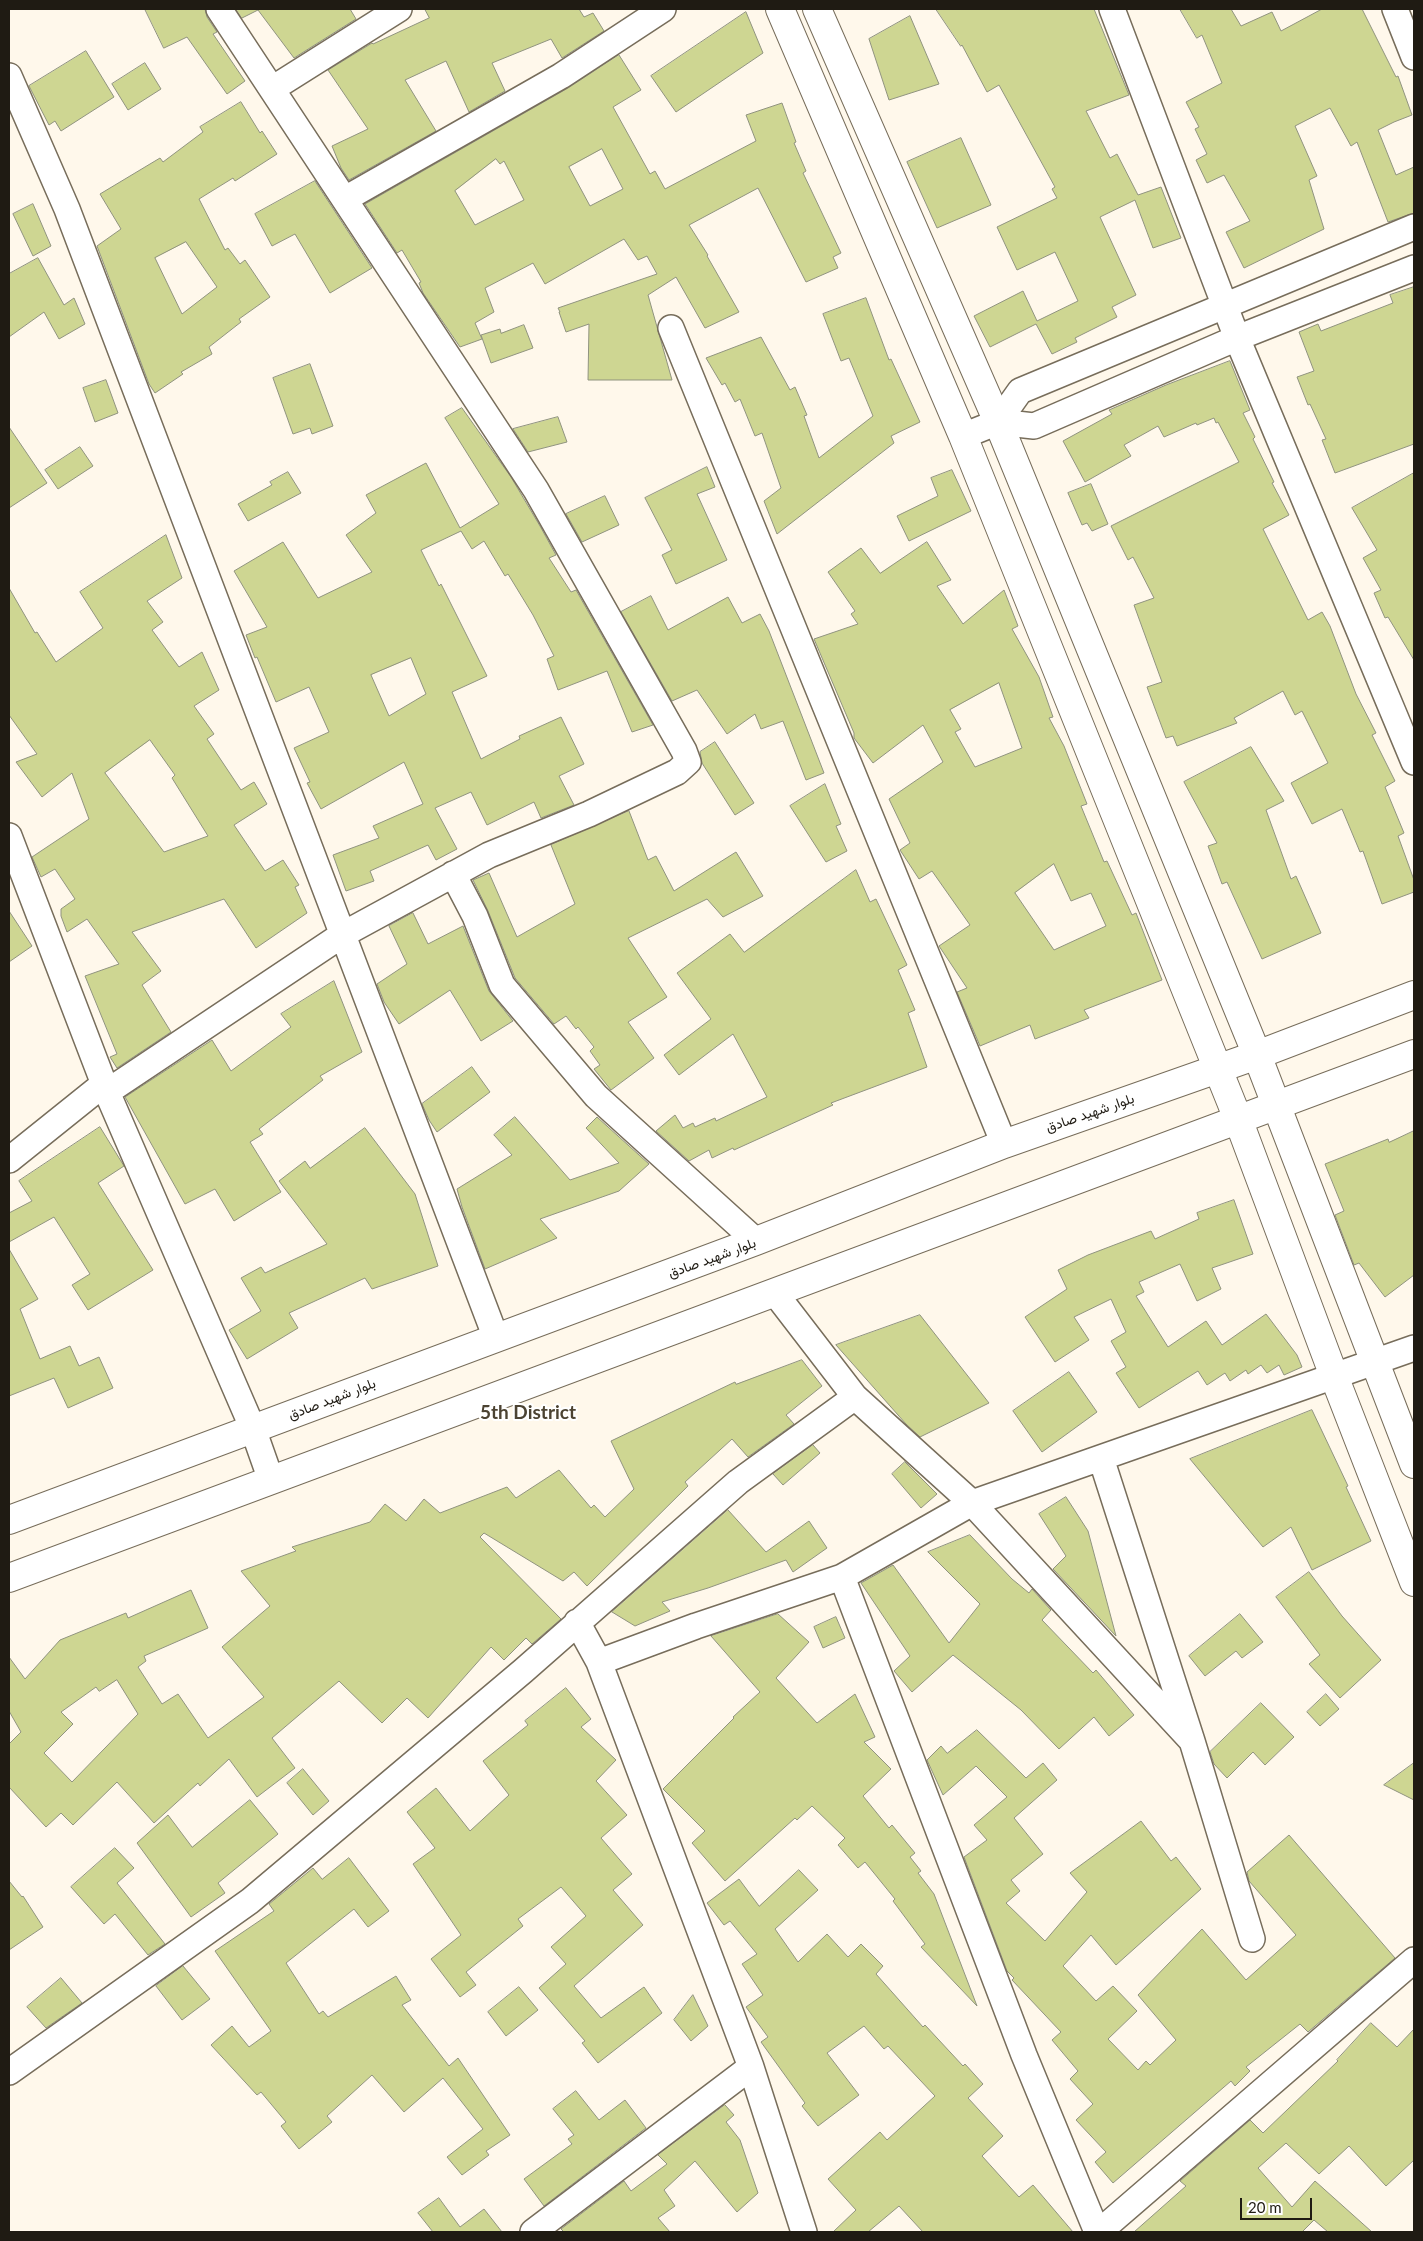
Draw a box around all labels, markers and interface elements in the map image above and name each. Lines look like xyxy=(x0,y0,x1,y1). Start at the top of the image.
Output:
street label: بلوار شهید صادق xyxy=(1044,1090,1136,1136)
street label: بلوار شهید صادق xyxy=(666,1234,758,1282)
street label: بلوار شهید صادق xyxy=(286,1375,378,1423)
district label: 5th District xyxy=(480,1402,576,1424)
scale bar xyxy=(1243,2188,1316,2220)
text: 20 m xyxy=(1248,2198,1282,2216)

